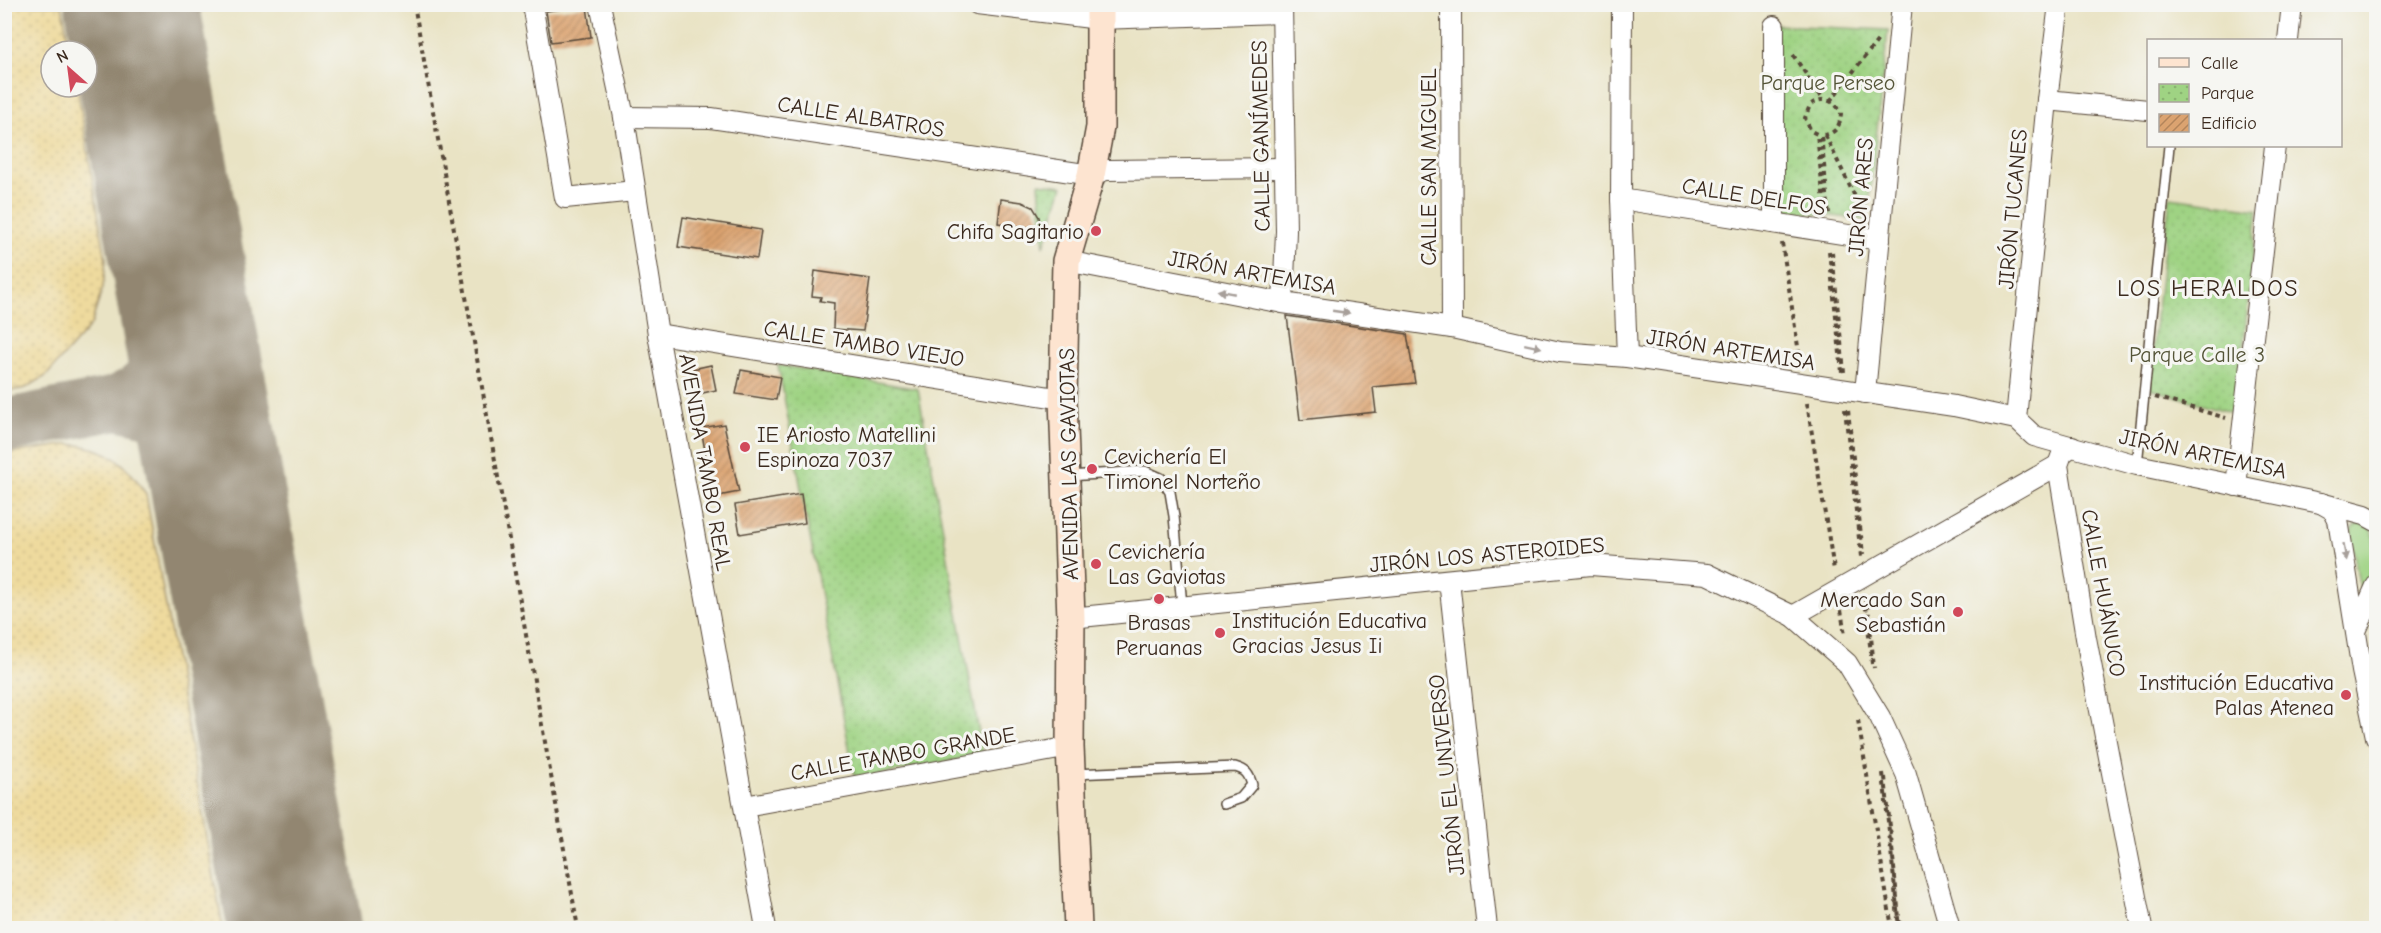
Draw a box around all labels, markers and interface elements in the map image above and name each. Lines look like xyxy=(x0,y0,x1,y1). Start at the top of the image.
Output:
north arrow xyxy=(39,39,99,99)
legend xyxy=(2147,39,2342,147)
street label: CALLE GANÍMEDES xyxy=(1246,40,1276,232)
text: N xyxy=(54,46,71,67)
text: Calle xyxy=(2201,53,2238,74)
street label: CALLE SAN MIGUEL xyxy=(1416,68,1442,266)
park label: Parque Perseo xyxy=(1761,70,1895,96)
text: Parque xyxy=(2201,83,2254,104)
street label: CALLE ALBATROS xyxy=(776,91,946,143)
text: Edificio xyxy=(2201,113,2257,134)
street label: JIRÓN TUCANES xyxy=(1993,128,2033,290)
street label: JIRÓN ARES xyxy=(1843,137,1879,258)
street label: CALLE DELFOS xyxy=(1680,173,1828,221)
place label: Chifa Sagitario xyxy=(947,219,1084,245)
marker: Chifa Sagitario xyxy=(1089,224,1103,238)
street label: JIRÓN ARTEMISA xyxy=(1166,245,1338,301)
district label: LOS HERALDOS xyxy=(2117,274,2299,302)
one-way arrow xyxy=(1216,287,1235,296)
one-way arrow xyxy=(1332,307,1351,316)
street label: CALLE TAMBO VIEJO xyxy=(762,315,966,373)
street label: JIRÓN ARTEMISA xyxy=(1645,324,1817,376)
one-way arrow xyxy=(1524,342,1543,351)
park label: Parque Calle 3 xyxy=(2129,342,2265,368)
street label: AVENIDA LAS GAVIOTAS xyxy=(1054,348,1084,580)
street label: AVENIDA TAMBO REAL xyxy=(673,352,737,573)
place label: IE Ariosto Matellini Espinoza 7037 xyxy=(757,422,936,473)
street label: JIRÓN ARTEMISA xyxy=(2117,424,2289,484)
marker: IE Ariosto Matellini Espinoza 7037 xyxy=(738,440,752,454)
place label: Cevichería El Timonel Norteño xyxy=(1104,444,1261,495)
marker: Cevichería El Timonel Norteño xyxy=(1085,462,1099,476)
street label: CALLE HUÁNUCO xyxy=(2075,507,2131,679)
street label: JIRÓN LOS ASTEROIDES xyxy=(1368,532,1606,578)
place label: Cevichería Las Gaviotas xyxy=(1108,539,1225,590)
one-way arrow xyxy=(2340,543,2349,562)
marker: Cevichería Las Gaviotas xyxy=(1089,557,1103,571)
place label: Mercado San Sebastián xyxy=(1820,587,1946,638)
marker: Brasas Peruanas xyxy=(1152,592,1166,606)
marker: Mercado San Sebastián xyxy=(1951,605,1965,619)
place label: Institución Educativa Gracias Jesus Ii xyxy=(1232,608,1427,659)
place label: Brasas Peruanas xyxy=(1116,610,1202,661)
marker: Institución Educativa Gracias Jesus Ii xyxy=(1213,626,1227,640)
place label: Institución Educativa Palas Atenea xyxy=(2139,670,2334,721)
street label: JIRÓN EL UNIVERSO xyxy=(1424,673,1470,877)
marker: Institución Educativa Palas Atenea xyxy=(2339,688,2353,702)
street label: CALLE TAMBO GRANDE xyxy=(789,721,1018,787)

